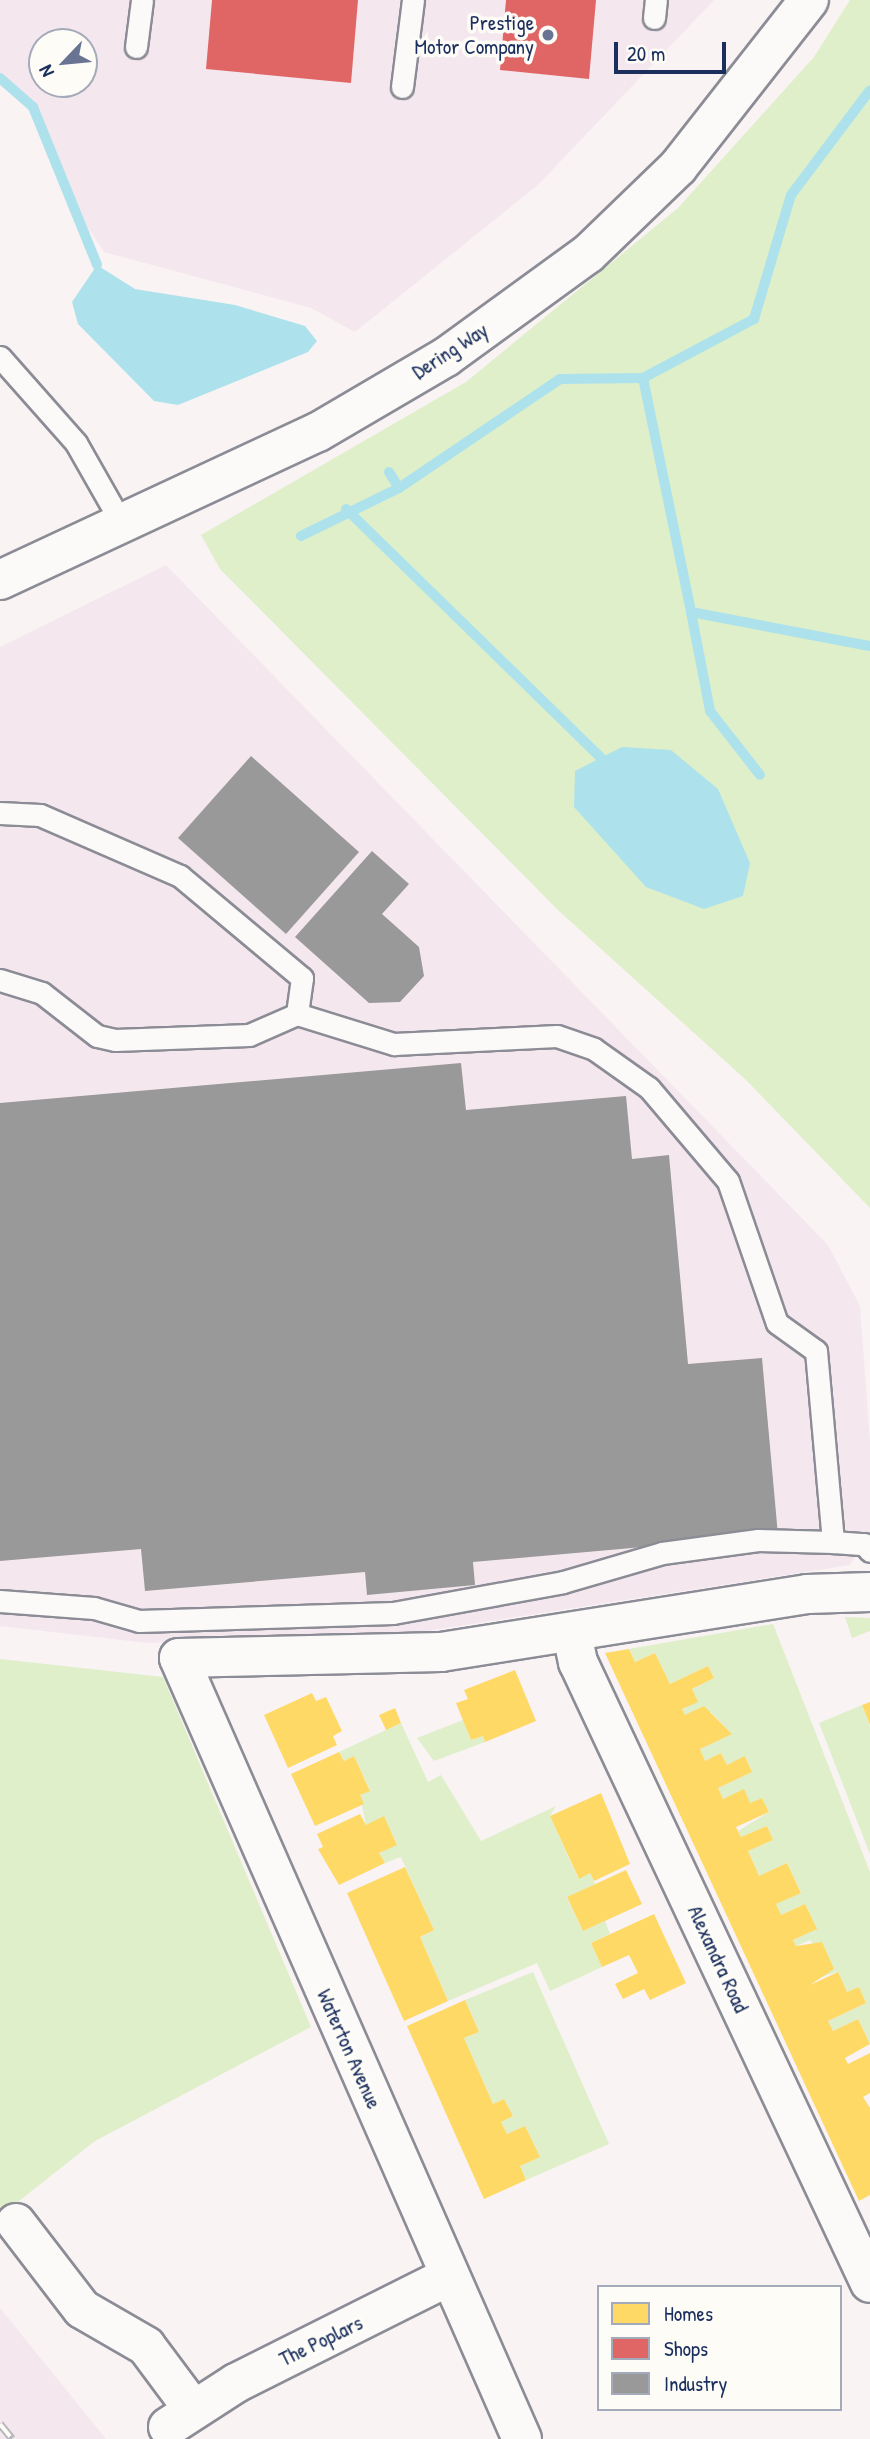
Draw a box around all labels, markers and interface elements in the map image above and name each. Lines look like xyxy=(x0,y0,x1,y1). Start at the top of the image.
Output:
place label: Prestige Motor Company xyxy=(415,10,534,60)
marker: Prestige Motor Company xyxy=(540,27,556,43)
north arrow xyxy=(28,28,98,98)
scale bar xyxy=(618,28,730,72)
text: 20 m xyxy=(627,39,665,68)
text: N xyxy=(32,61,60,82)
street label: Dering Way xyxy=(408,317,492,385)
street label: Alexandra Road xyxy=(682,1902,754,2016)
street label: Waterton Avenue xyxy=(311,1985,387,2113)
legend xyxy=(597,2285,842,2411)
text: Homes xyxy=(664,2299,713,2328)
street label: The Poplars xyxy=(275,2310,367,2372)
text: Shops xyxy=(664,2334,708,2363)
text: Industry xyxy=(664,2369,727,2398)

